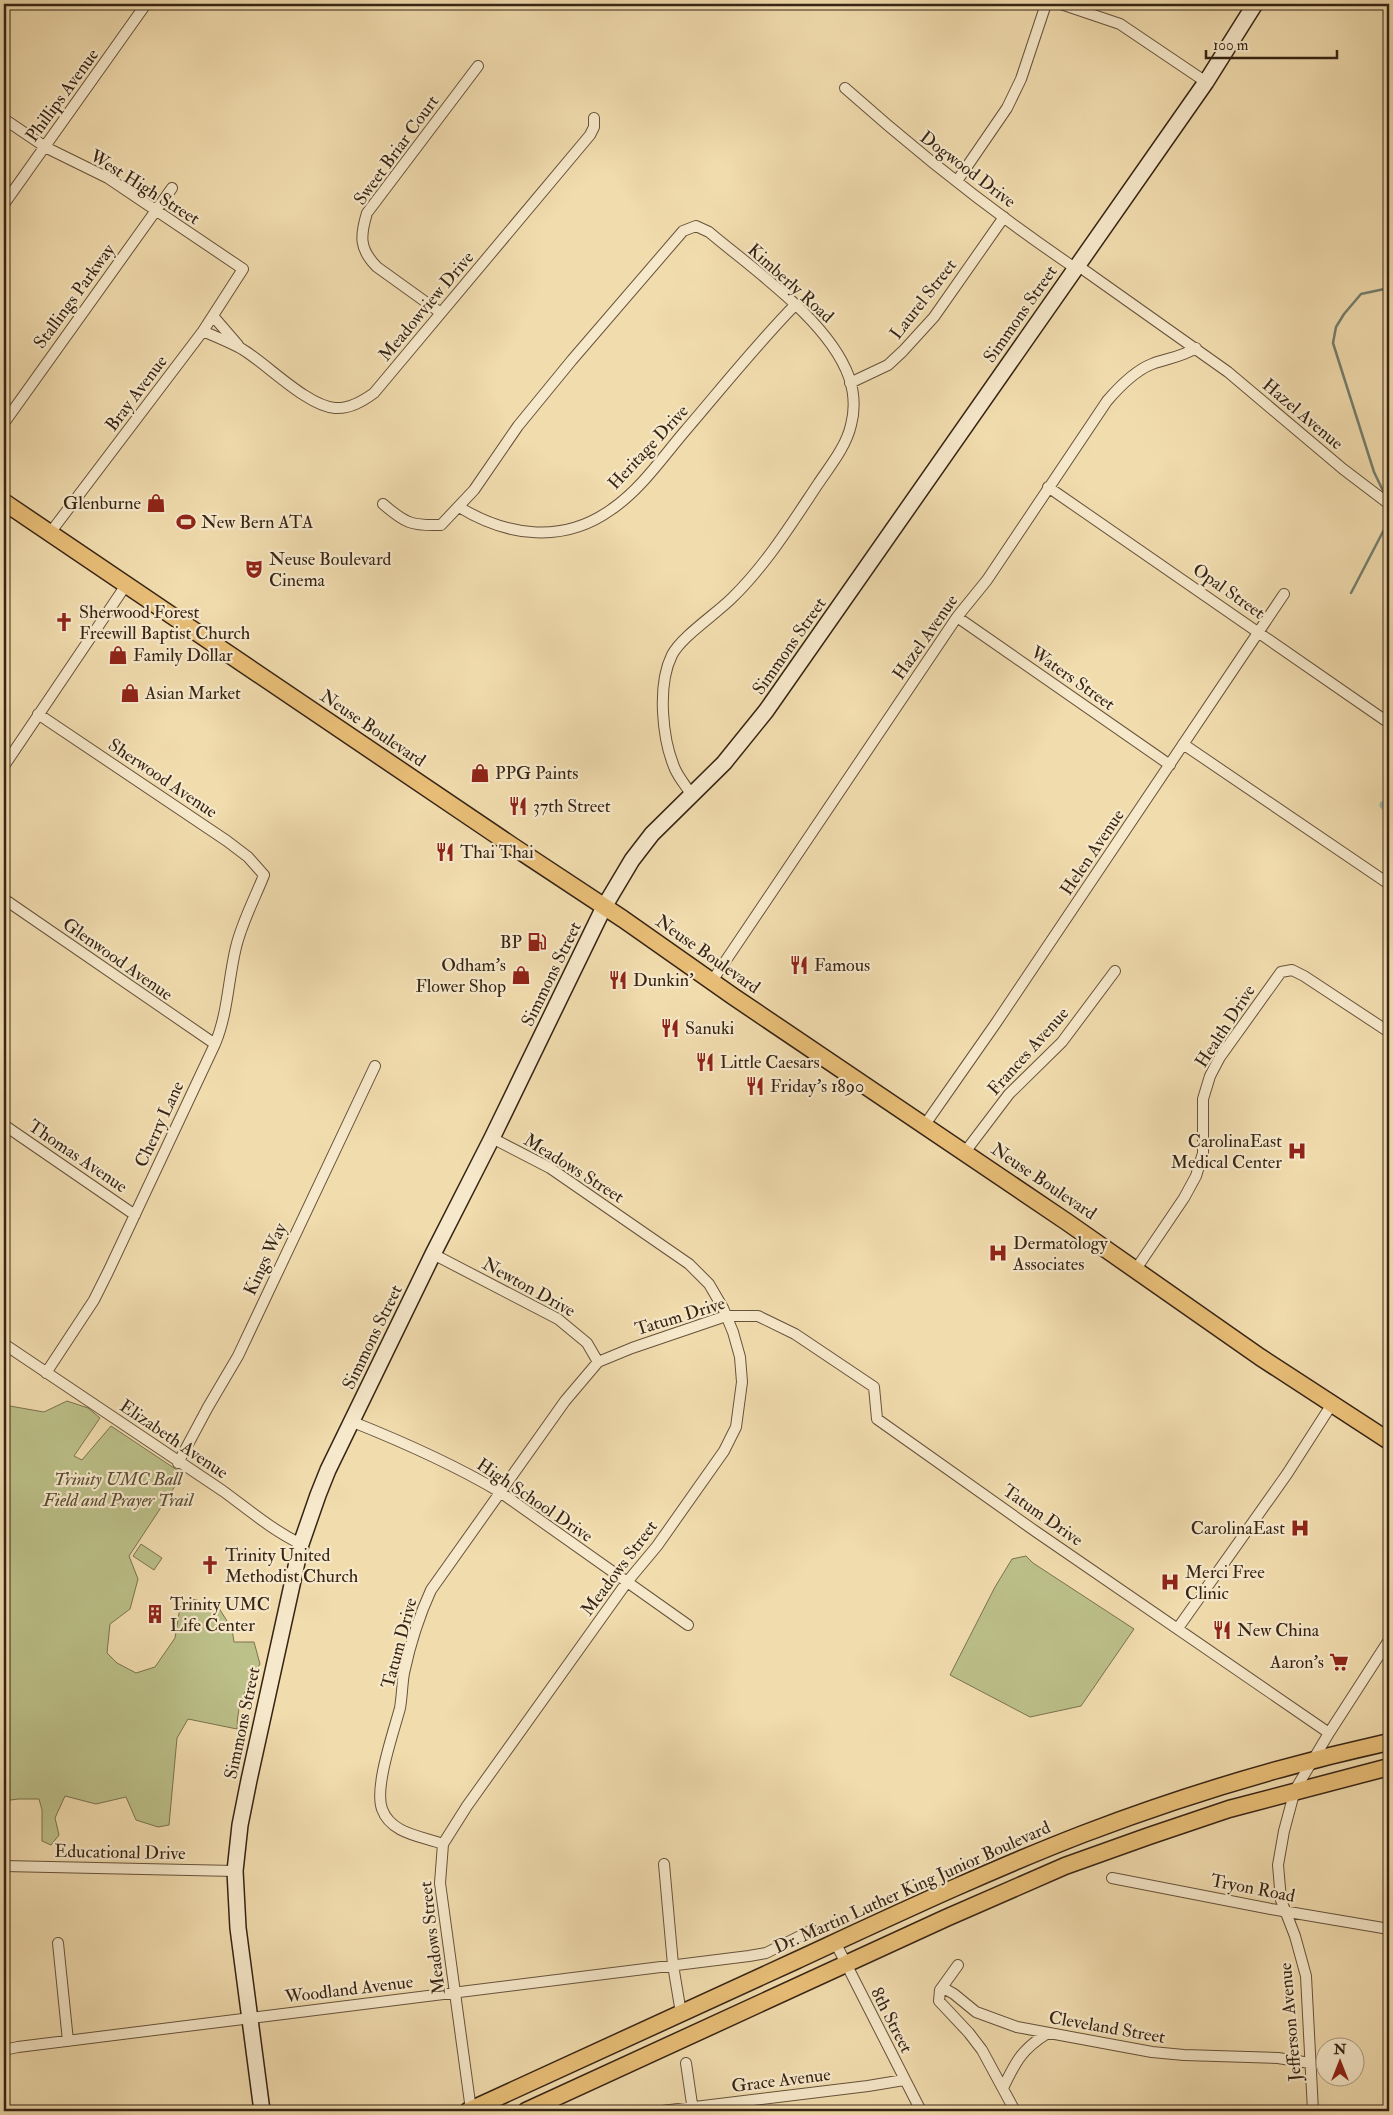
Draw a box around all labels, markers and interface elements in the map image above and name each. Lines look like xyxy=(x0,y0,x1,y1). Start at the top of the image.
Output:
scale bar xyxy=(1206,28,1337,60)
text: 100 m xyxy=(1213,36,1249,55)
street label: Phillips Avenue xyxy=(21,44,104,147)
street label: Sweet Briar Court xyxy=(349,91,444,210)
street label: Dogwood Drive xyxy=(915,126,1021,213)
street label: West High Street xyxy=(85,144,204,230)
street label: Stallings Parkway xyxy=(29,238,121,353)
street label: Kimberly Road xyxy=(743,239,839,328)
street label: Meadowview Drive xyxy=(374,246,479,366)
street label: Laurel Street xyxy=(885,254,962,344)
street label: Simmons Street xyxy=(978,261,1063,368)
street label: Bray Avenue xyxy=(100,350,173,436)
street label: Hazel Avenue xyxy=(1257,374,1348,455)
street label: Heritage Drive xyxy=(603,400,694,495)
place label: Glenburne xyxy=(63,492,141,515)
shop icon: Glenburne xyxy=(145,492,167,514)
sports icon: New Bern ATA xyxy=(175,511,197,533)
place label: New Bern ATA xyxy=(201,511,314,534)
place label: Neuse Boulevard Cinema xyxy=(269,548,392,592)
theatre icon: Neuse Boulevard Cinema xyxy=(243,558,265,580)
street label: Opal Street xyxy=(1188,558,1269,625)
street label: Hazel Avenue xyxy=(888,590,963,684)
street label: Simmons Street xyxy=(747,593,832,700)
place label: Sherwood Forest Freewill Baptist Church xyxy=(79,601,251,645)
church icon: Sherwood Forest Freewill Baptist Church xyxy=(53,611,75,633)
street label: Waters Street xyxy=(1025,640,1119,716)
shop icon: Family Dollar xyxy=(107,644,129,666)
place label: Family Dollar xyxy=(133,644,233,667)
shop icon: Asian Market xyxy=(119,682,141,704)
place label: Asian Market xyxy=(144,682,241,705)
street label: Neuse Boulevard xyxy=(316,685,430,772)
street label: Sherwood Avenue xyxy=(104,733,222,824)
shop icon: PPG Paints xyxy=(469,762,491,784)
place label: PPG Paints xyxy=(495,762,578,785)
restaurant icon: 37th Street xyxy=(507,795,529,817)
place label: 37th Street xyxy=(533,795,611,818)
street label: Helen Avenue xyxy=(1055,804,1130,900)
restaurant icon: Thai Thai xyxy=(434,841,456,863)
place label: Thai Thai xyxy=(460,841,534,864)
street label: Neuse Boulevard xyxy=(651,910,765,999)
street label: Glenwood Avenue xyxy=(58,913,178,1006)
street label: Simmons Street xyxy=(516,918,587,1030)
place label: BP xyxy=(500,931,522,954)
fuel station icon: BP xyxy=(526,931,548,953)
place label: Odham's Flower Shop xyxy=(415,954,506,998)
restaurant icon: Famous xyxy=(788,954,810,976)
place label: Famous xyxy=(814,954,870,977)
shop icon: Odham's Flower Shop xyxy=(510,964,532,986)
restaurant icon: Dunkin' xyxy=(607,969,629,991)
place label: Dunkin' xyxy=(633,969,694,992)
street label: Health Drive xyxy=(1190,980,1261,1072)
street label: Frances Avenue xyxy=(983,1002,1074,1100)
restaurant icon: Sanuki xyxy=(659,1017,681,1039)
place label: Sanuki xyxy=(685,1017,734,1040)
restaurant icon: Little Caesars xyxy=(694,1051,716,1073)
place label: Little Caesars xyxy=(720,1051,820,1074)
restaurant icon: Friday's 1890 xyxy=(744,1075,766,1097)
place label: Friday's 1890 xyxy=(770,1075,864,1098)
street label: Cherry Lane xyxy=(129,1077,190,1171)
street label: Thomas Avenue xyxy=(24,1115,132,1198)
street label: Meadows Street xyxy=(519,1128,628,1208)
place label: CarolinaEast Medical Center xyxy=(1171,1130,1282,1174)
street label: Neuse Boulevard xyxy=(987,1138,1101,1225)
hospital icon: CarolinaEast Medical Center xyxy=(1286,1140,1308,1162)
street label: Kings Way xyxy=(239,1218,293,1299)
place label: Dermatology Associates xyxy=(1012,1232,1109,1276)
hospital icon: Dermatology Associates xyxy=(987,1242,1009,1264)
street label: Newton Drive xyxy=(478,1252,580,1323)
street label: Simmons Street xyxy=(337,1281,408,1393)
street label: Tatum Drive xyxy=(632,1292,728,1341)
street label: Elizabeth Avenue xyxy=(115,1395,233,1484)
street label: High School Drive xyxy=(472,1453,598,1548)
park label: Trinity UMC Ball Field and Prayer Trail xyxy=(42,1468,195,1512)
street label: Tatum Drive xyxy=(998,1479,1088,1552)
street label: Meadows Street xyxy=(576,1516,663,1621)
place label: CarolinaEast xyxy=(1191,1517,1285,1540)
hospital icon: CarolinaEast xyxy=(1289,1517,1311,1539)
place label: Trinity United Methodist Church xyxy=(225,1544,359,1588)
church icon: Trinity United Methodist Church xyxy=(199,1554,221,1576)
place label: Merci Free Clinic xyxy=(1185,1561,1265,1605)
hospital icon: Merci Free Clinic xyxy=(1159,1571,1181,1593)
place label: Trinity UMC Life Center xyxy=(170,1593,270,1637)
street label: Tatum Drive xyxy=(376,1595,423,1691)
building icon: Trinity UMC Life Center xyxy=(144,1603,166,1625)
restaurant icon: New China xyxy=(1211,1619,1233,1641)
place label: New China xyxy=(1237,1619,1320,1642)
place label: Aaron's xyxy=(1269,1651,1324,1674)
supermarket icon: Aaron's xyxy=(1328,1651,1350,1673)
street label: Simmons Street xyxy=(219,1665,266,1781)
street label: Dr. Martin Luther King Junior Boulevard xyxy=(770,1816,1054,1959)
street label: Educational Drive xyxy=(54,1840,186,1865)
street label: Tryon Road xyxy=(1209,1869,1297,1908)
street label: Meadows Street xyxy=(414,1880,451,1996)
street label: Jefferson Avenue xyxy=(1274,1961,1307,2083)
street label: Woodland Avenue xyxy=(283,1970,415,2009)
street label: 8th Street xyxy=(865,1983,918,2057)
street label: Cleveland Street xyxy=(1047,2006,1167,2049)
north arrow xyxy=(1316,2038,1366,2088)
text: N xyxy=(1333,2041,1347,2058)
street label: Grace Avenue xyxy=(730,2063,833,2098)

